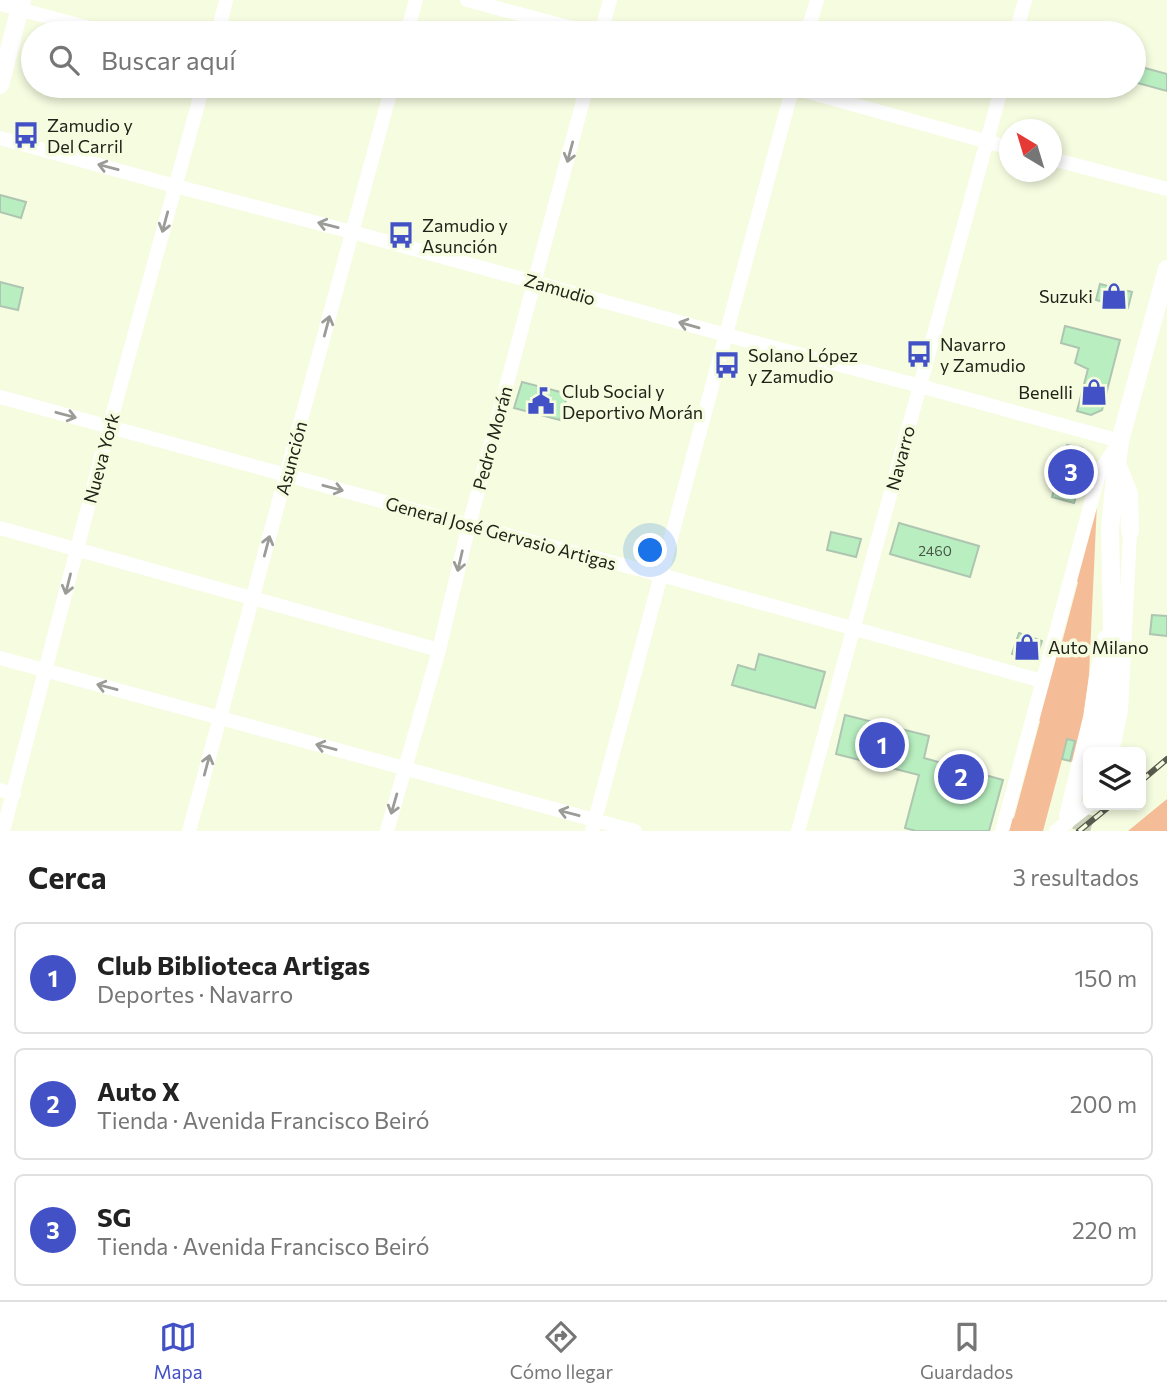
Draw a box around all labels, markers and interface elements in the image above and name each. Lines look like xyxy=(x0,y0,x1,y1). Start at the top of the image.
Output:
search box xyxy=(21,21,1146,98)
icon: search xyxy=(45,41,83,79)
text: Buscar aquí xyxy=(101,44,236,75)
place label: Zamudio y Del Carril xyxy=(47,114,133,157)
north arrow xyxy=(999,119,1062,182)
bus stop icon: Zamudio y Del Carril xyxy=(11,120,41,150)
one-way arrow xyxy=(563,140,576,163)
one-way arrow xyxy=(97,160,119,173)
one-way arrow xyxy=(158,210,171,233)
place label: Zamudio y Asunción xyxy=(422,214,508,257)
one-way arrow xyxy=(317,218,339,231)
bus stop icon: Zamudio y Asunción xyxy=(386,220,416,250)
street label: Zamudio xyxy=(522,268,598,310)
shop icon: Suzuki xyxy=(1099,281,1129,311)
place label: Suzuki xyxy=(1039,285,1093,307)
one-way arrow xyxy=(321,315,334,338)
one-way arrow xyxy=(678,317,700,330)
place label: Navarro y Zamudio xyxy=(940,333,1026,376)
bus stop icon: Navarro y Zamudio xyxy=(904,339,934,369)
place label: Solano López y Zamudio xyxy=(748,344,858,387)
bus stop icon: Solano López y Zamudio xyxy=(712,350,742,380)
shop icon: Benelli xyxy=(1079,377,1109,407)
place label: Club Social y Deportivo Morán xyxy=(562,380,703,423)
place label: Benelli xyxy=(1018,381,1073,403)
street label: Pedro Morán xyxy=(468,384,516,492)
public building icon: Club Social y Deportivo Morán xyxy=(526,386,556,416)
one-way arrow xyxy=(54,409,77,422)
street label: Nueva York xyxy=(78,410,124,506)
street label: Asunción xyxy=(271,419,311,497)
street label: Navarro xyxy=(881,423,919,493)
pin: 3 xyxy=(1048,446,1094,498)
one-way arrow xyxy=(321,482,343,495)
street label: General José Gervasio Artigas xyxy=(383,492,619,574)
your location xyxy=(633,533,667,567)
one-way arrow xyxy=(261,535,274,557)
house number: 2460 xyxy=(918,542,952,559)
one-way arrow xyxy=(453,549,466,572)
one-way arrow xyxy=(61,572,74,595)
shop icon: Auto Milano xyxy=(1012,632,1042,662)
place label: Auto Milano xyxy=(1048,636,1149,658)
one-way arrow xyxy=(96,680,119,693)
pin: 1 xyxy=(859,719,905,771)
one-way arrow xyxy=(315,740,337,753)
map controls xyxy=(1083,747,1146,810)
button: layers xyxy=(1083,747,1146,810)
pin: 2 xyxy=(938,751,984,803)
one-way arrow xyxy=(201,754,214,777)
one-way arrow xyxy=(387,793,400,815)
one-way arrow xyxy=(559,806,581,819)
text: Cerca xyxy=(28,858,107,895)
text: 3 resultados xyxy=(1013,863,1139,891)
text: Club Biblioteca Artigas xyxy=(97,949,370,980)
text: 1 xyxy=(48,964,58,992)
text: 150 m xyxy=(1074,964,1137,992)
text: Deportes · Navarro xyxy=(97,980,293,1008)
text: Auto X xyxy=(97,1075,180,1106)
text: 2 xyxy=(46,1090,60,1118)
text: 200 m xyxy=(1070,1090,1137,1118)
text: Tienda · Avenida Francisco Beiró xyxy=(97,1106,430,1134)
text: SG xyxy=(97,1201,132,1232)
text: 3 xyxy=(46,1216,60,1244)
text: 220 m xyxy=(1072,1216,1137,1244)
text: Tienda · Avenida Francisco Beiró xyxy=(97,1232,430,1260)
tab: Mapa xyxy=(154,1318,203,1383)
tab: Cómo llegar xyxy=(510,1318,613,1383)
tab: Guardados xyxy=(920,1318,1013,1383)

